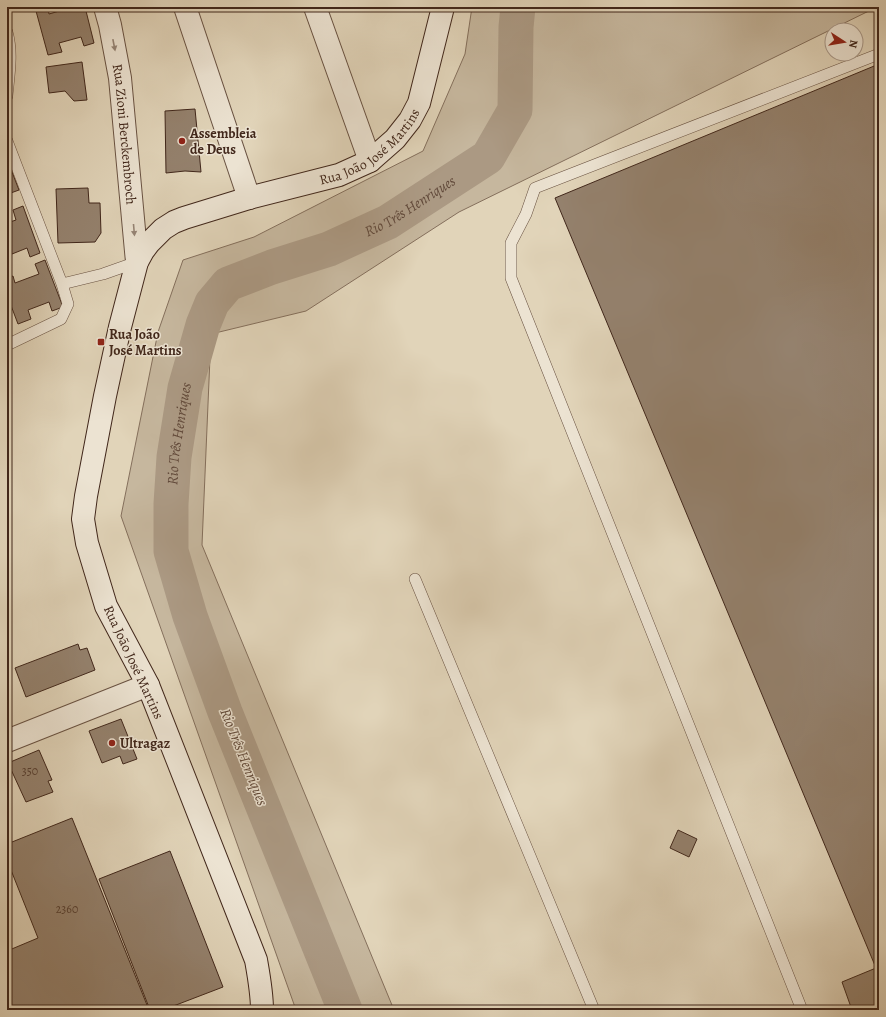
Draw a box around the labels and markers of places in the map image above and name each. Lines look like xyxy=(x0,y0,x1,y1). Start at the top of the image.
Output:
place label: Assembleia de Deus xyxy=(189,124,257,159)
marker: Assembleia de Deus xyxy=(177,136,187,146)
place label: Rua João José Martins xyxy=(109,325,182,360)
marker: Rua João José Martins xyxy=(96,337,106,347)
place label: Ultragaz xyxy=(120,734,171,753)
marker: Ultragaz xyxy=(107,738,117,748)

